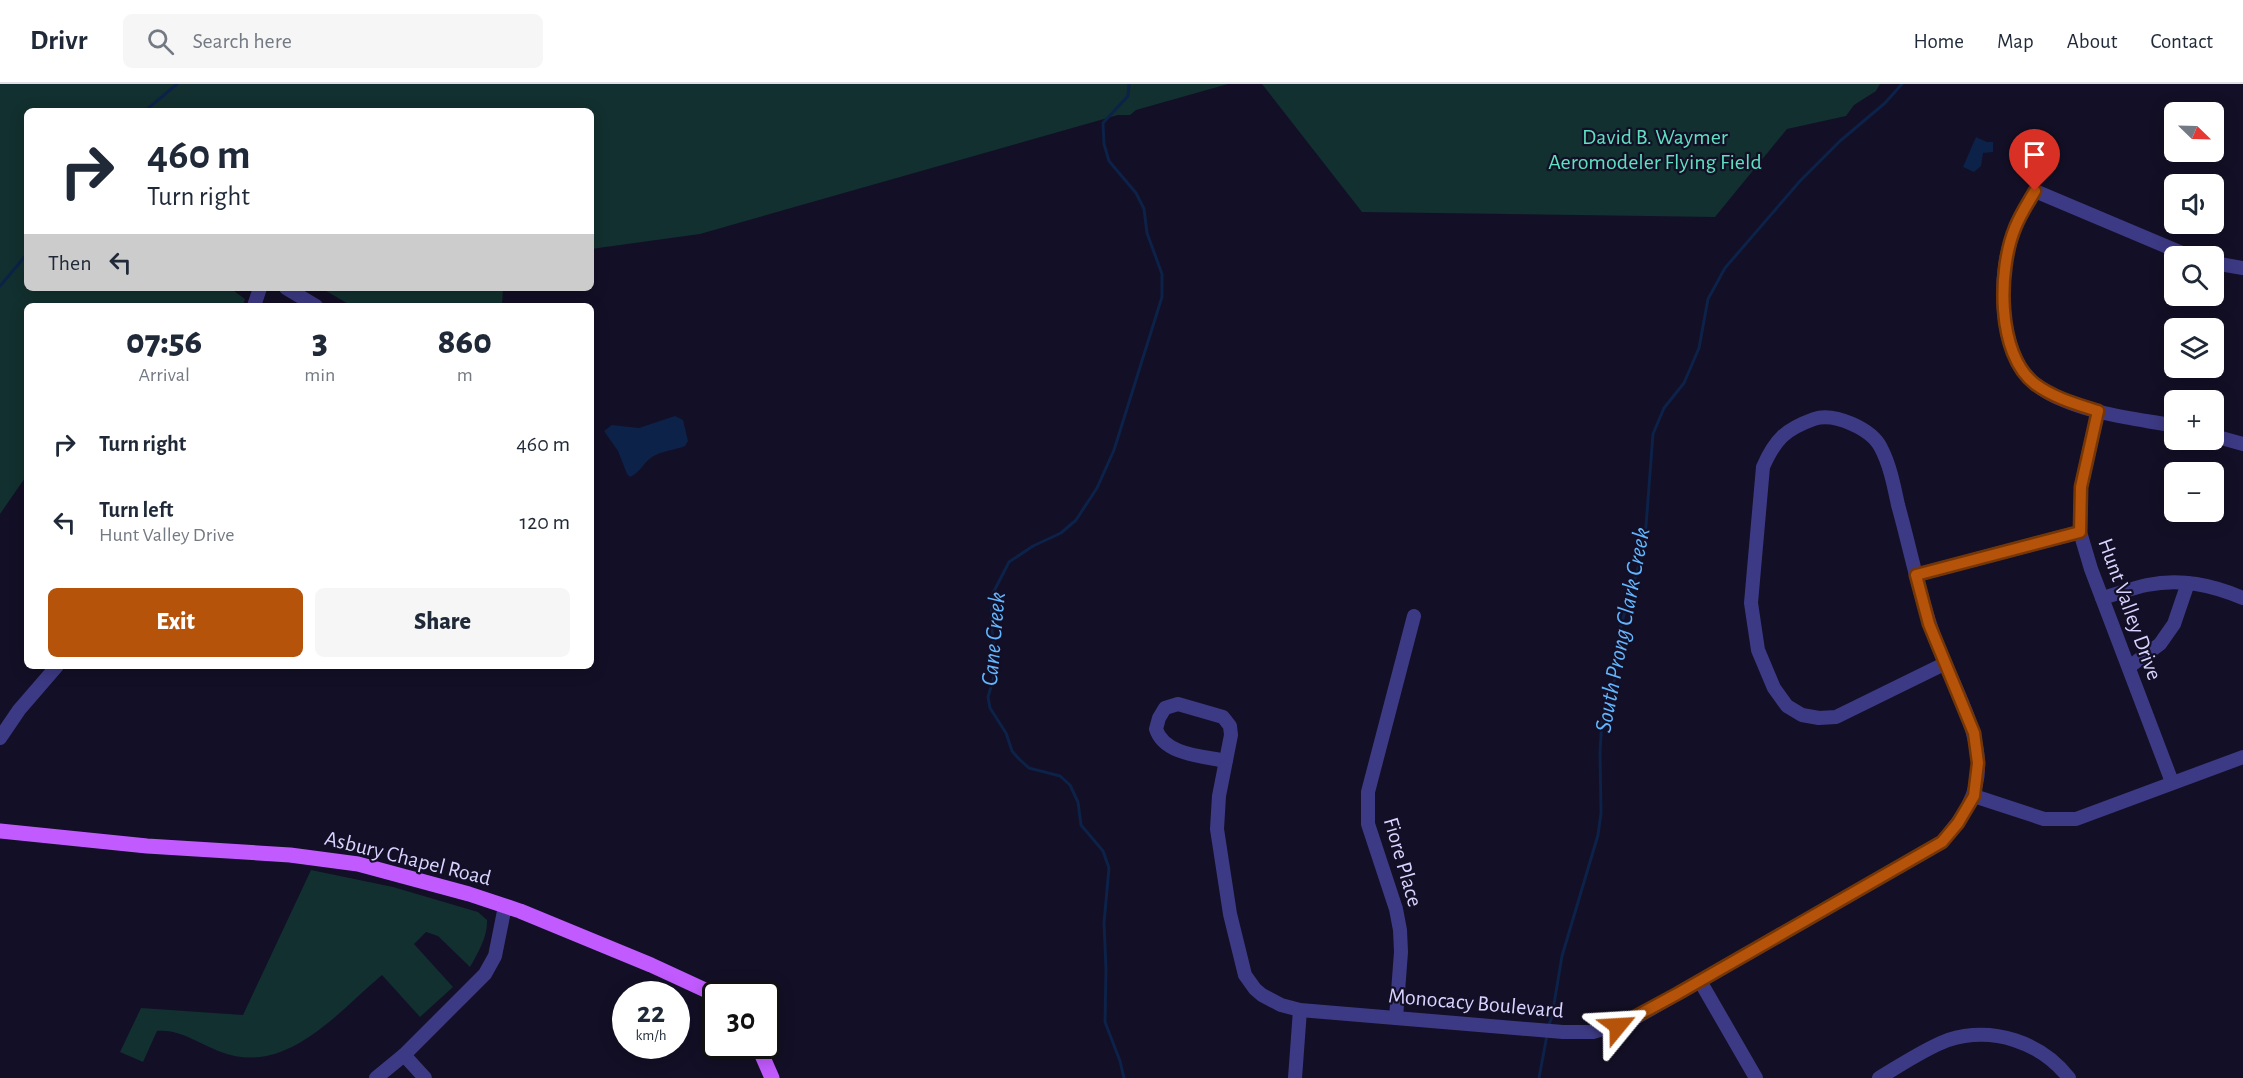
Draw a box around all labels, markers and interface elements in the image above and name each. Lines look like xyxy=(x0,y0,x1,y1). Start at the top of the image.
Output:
search box xyxy=(123,14,543,68)
icon: search xyxy=(144,25,177,58)
text: Drivr xyxy=(30,27,87,55)
text: Search here xyxy=(192,30,292,52)
text: Home xyxy=(1913,31,1964,52)
text: Map xyxy=(1997,31,2034,52)
text: About xyxy=(2067,31,2117,52)
text: Contact xyxy=(2150,31,2213,52)
north arrow xyxy=(2164,102,2224,162)
map controls xyxy=(2164,102,2224,522)
park label: David B. Waymer Aeromodeler Flying Field xyxy=(1548,126,1762,173)
pin xyxy=(2009,129,2060,191)
icon: right xyxy=(48,132,126,210)
text: 460 m xyxy=(147,134,251,176)
icon: arrive xyxy=(2018,138,2051,171)
button: sound xyxy=(2164,174,2224,234)
text: Turn right xyxy=(147,183,250,210)
icon: left xyxy=(104,246,137,279)
button: search xyxy=(2164,246,2224,306)
text: Then xyxy=(48,252,92,274)
button: layers xyxy=(2164,318,2224,378)
text: 07:56 xyxy=(126,324,202,360)
text: 3 xyxy=(312,324,328,360)
text: 860 xyxy=(438,324,492,360)
text: Arrival xyxy=(138,365,190,385)
text: min xyxy=(304,365,335,385)
text: m xyxy=(457,365,473,385)
button: + xyxy=(2164,390,2224,450)
icon: right xyxy=(48,428,81,461)
text: Turn right xyxy=(99,433,186,455)
text: 460 m xyxy=(516,433,570,455)
button: − xyxy=(2164,462,2224,522)
text: Turn left xyxy=(99,499,173,521)
icon: left xyxy=(48,506,81,539)
text: 120 m xyxy=(520,511,570,533)
text: Hunt Valley Drive xyxy=(99,525,234,545)
water label: South Prong Clark Creek xyxy=(1591,526,1655,734)
street label: Hunt Valley Drive xyxy=(2094,535,2166,683)
button: Exit xyxy=(48,588,303,657)
button: Share xyxy=(315,588,570,657)
water label: Cane Creek xyxy=(978,591,1010,687)
street label: Fiore Place xyxy=(1380,815,1426,909)
street label: Asbury Chapel Road xyxy=(322,827,494,889)
speed limit sign: 30 xyxy=(702,981,780,1059)
street label: Monocacy Boulevard xyxy=(1387,984,1565,1022)
position arrow xyxy=(1586,994,1650,1058)
text: 22 xyxy=(637,998,665,1028)
text: km/h xyxy=(636,1028,666,1043)

